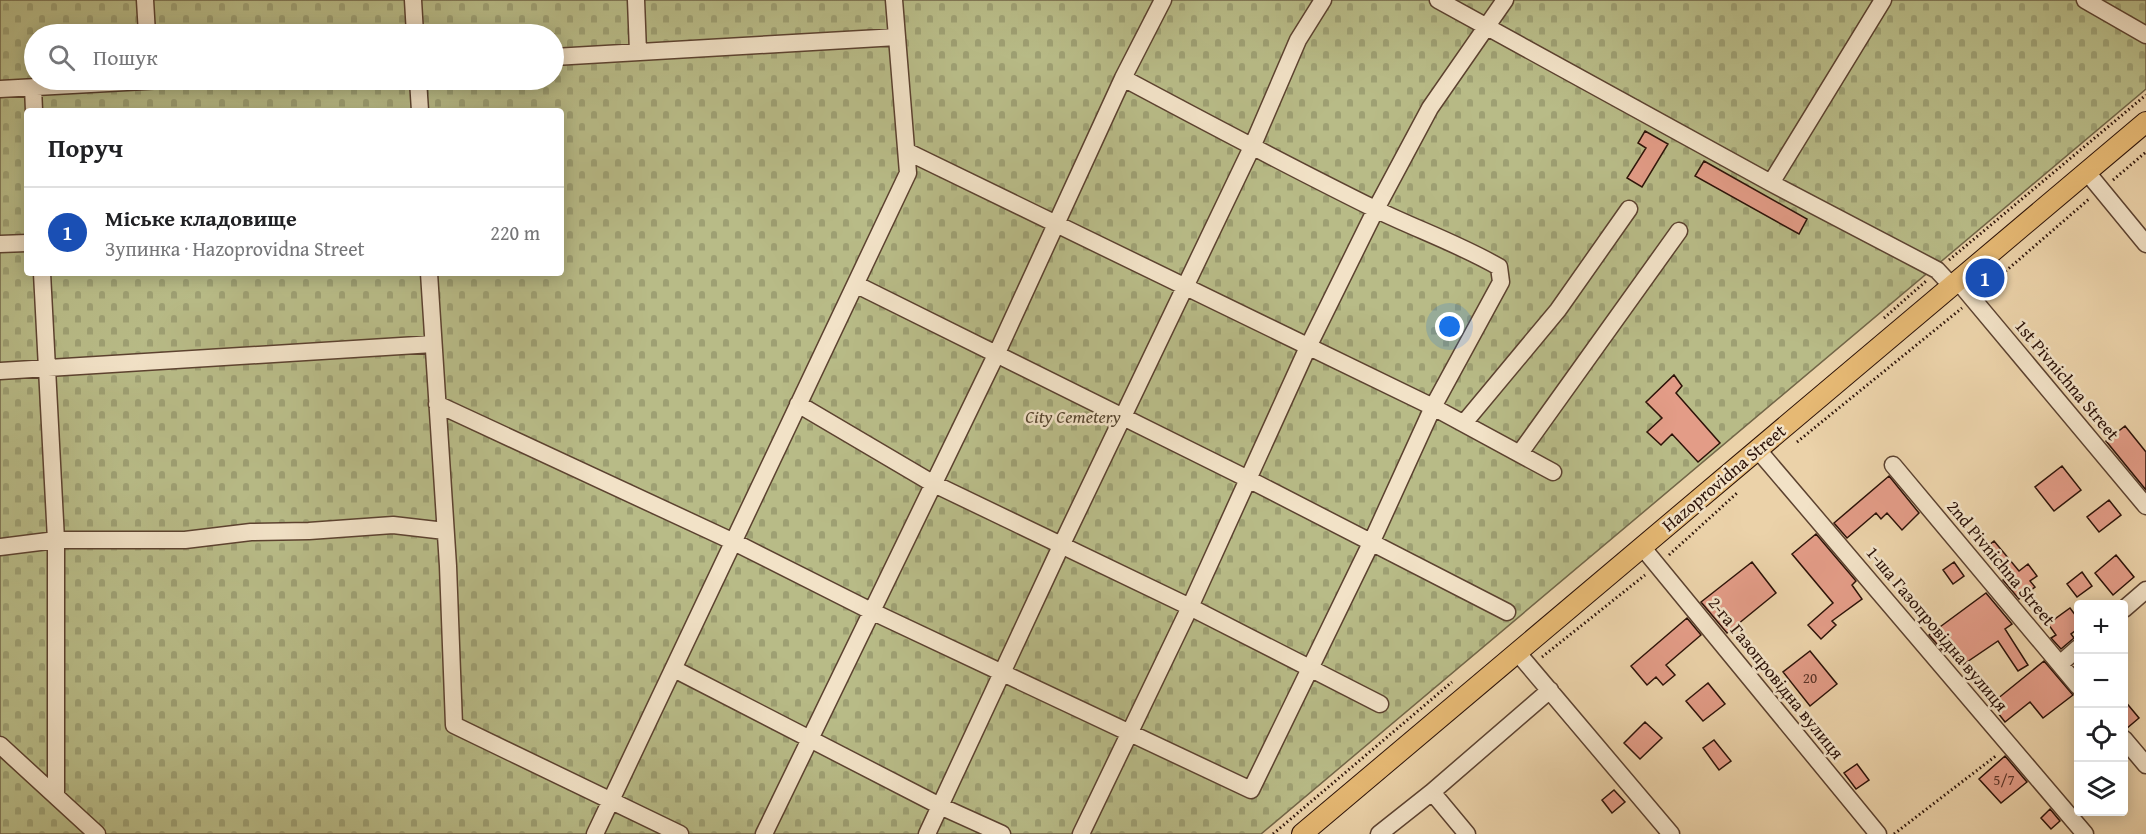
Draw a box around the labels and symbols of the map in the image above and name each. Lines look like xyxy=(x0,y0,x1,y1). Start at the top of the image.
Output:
pin: 1 xyxy=(1966,256,2004,300)
your location xyxy=(1435,312,1464,341)
street label: 1st Pivnichna Street xyxy=(2009,313,2127,447)
park label: City Cemetery xyxy=(1025,403,1122,430)
street label: Hazoprovidna Street xyxy=(1656,417,1792,538)
street label: 2nd Pivnichna Street xyxy=(1941,494,2063,632)
street label: 1-ша Газопровідна вулиця xyxy=(1860,540,2015,717)
street label: 2-га Газопровідна вулиця xyxy=(1702,590,1851,765)
house number: 20 xyxy=(1803,667,1817,688)
house number: 5/7 xyxy=(1993,769,2015,790)

